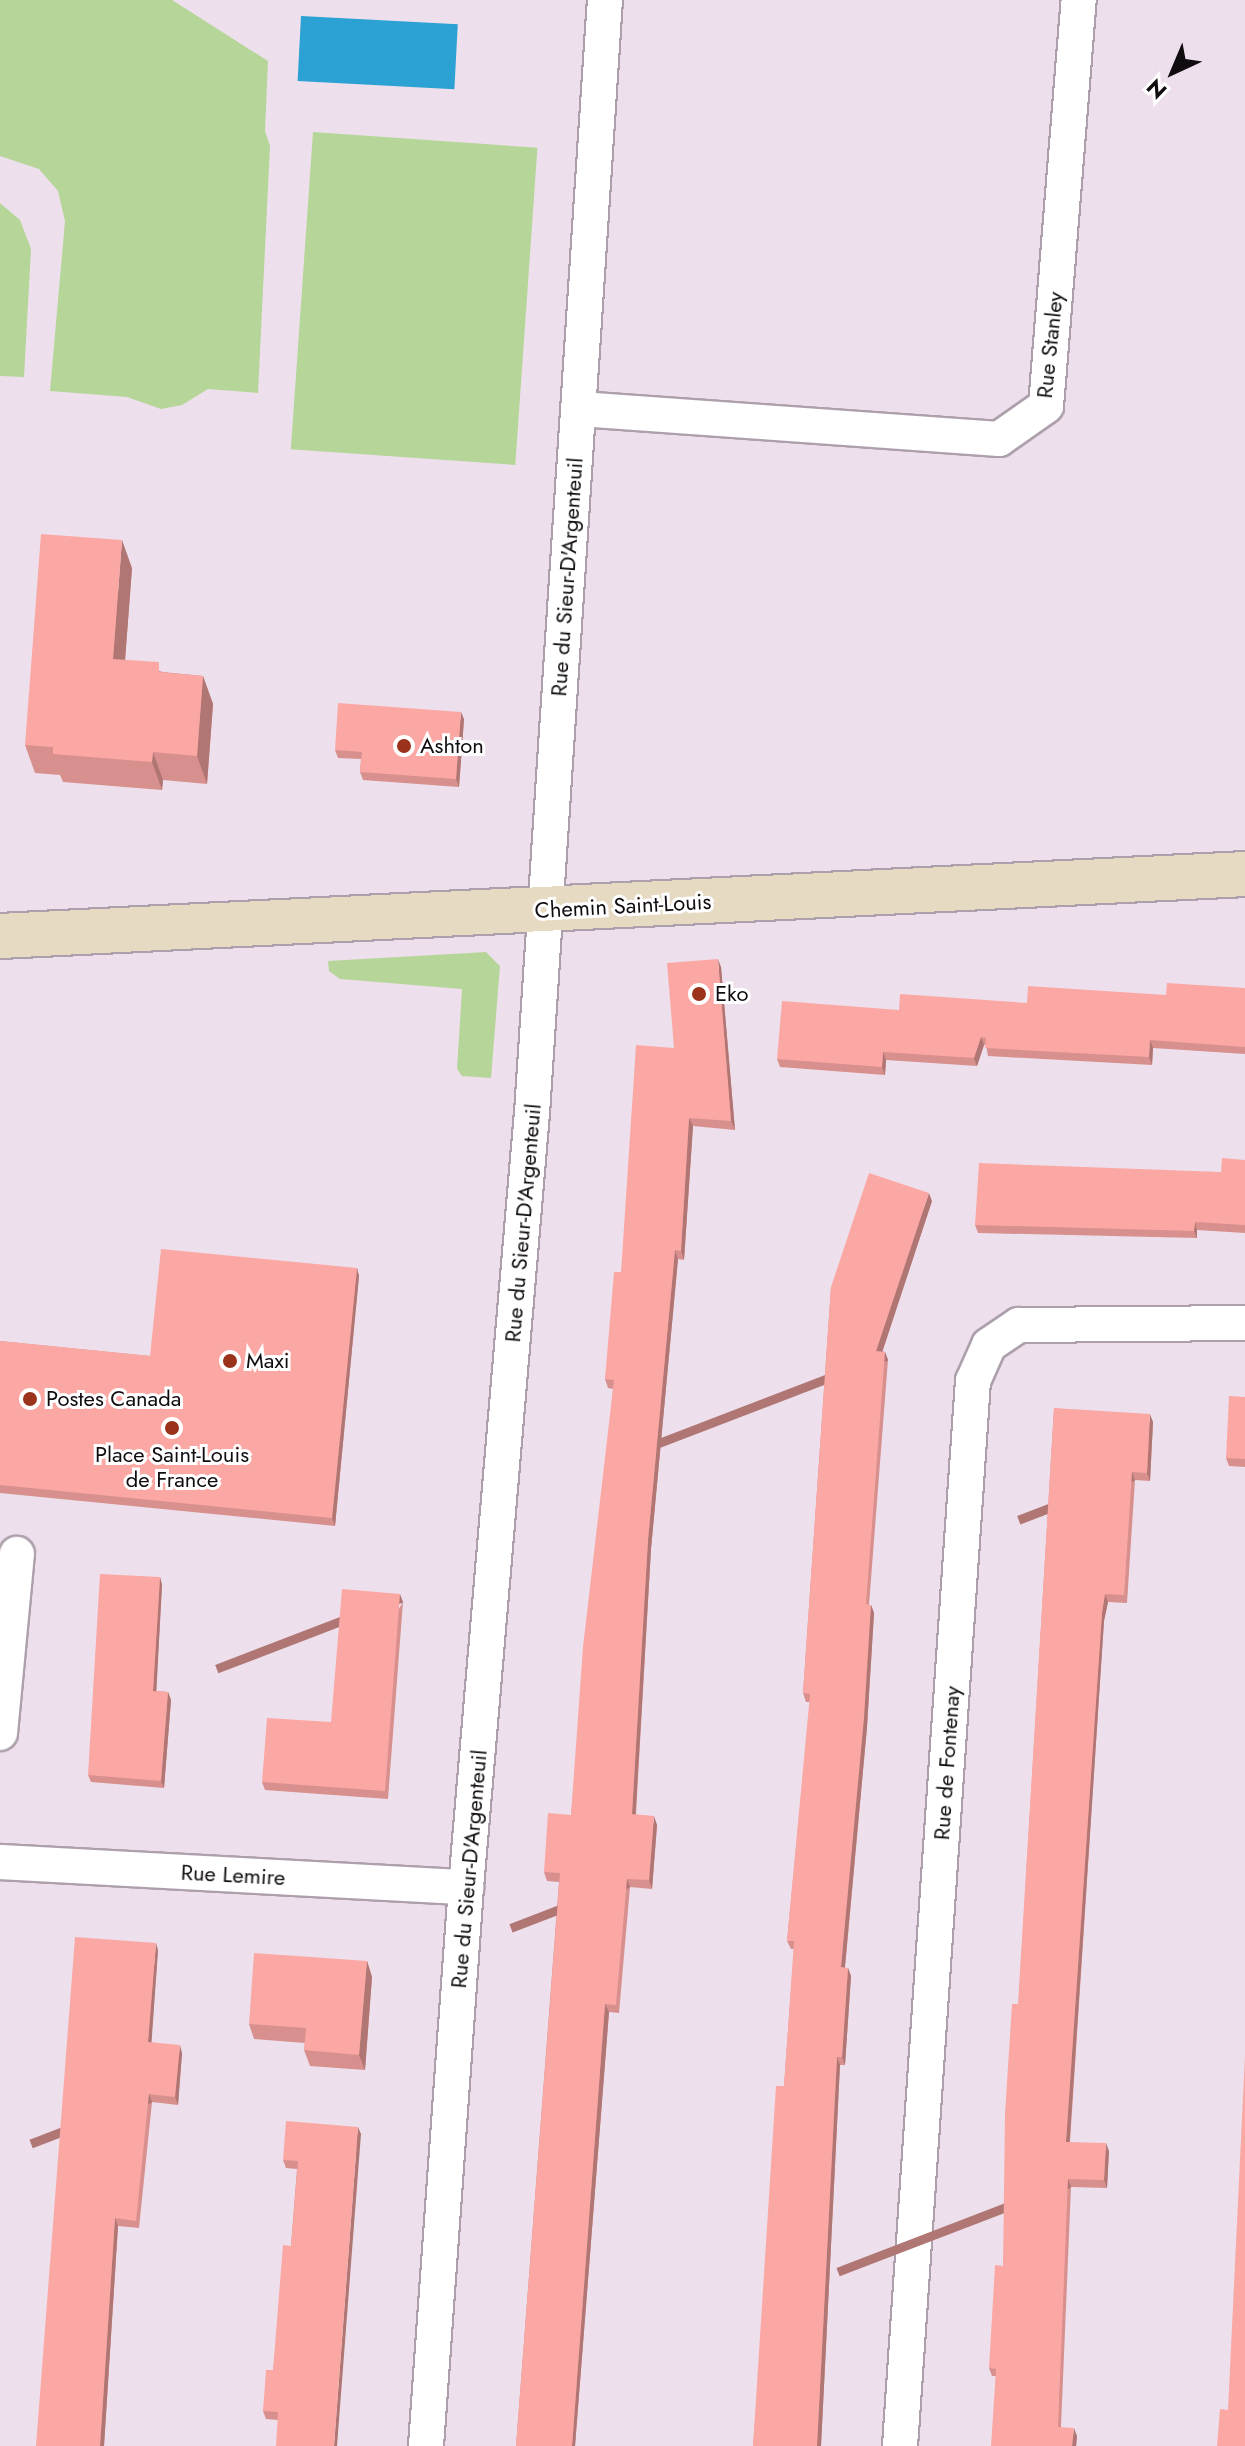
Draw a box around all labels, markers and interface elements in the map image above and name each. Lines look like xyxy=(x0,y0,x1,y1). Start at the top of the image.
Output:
north arrow xyxy=(1133,32,1213,112)
text: N xyxy=(1139,72,1174,107)
street label: Rue Stanley xyxy=(1031,290,1069,400)
street label: Rue du Sieur-D'Argenteuil xyxy=(545,457,589,697)
place label: Ashton xyxy=(420,733,484,759)
marker: Ashton xyxy=(395,737,413,755)
street label: Chemin Saint-Louis xyxy=(534,888,712,924)
place label: Eko xyxy=(715,981,748,1007)
marker: Eko xyxy=(690,985,708,1003)
street label: Rue du Sieur-D'Argenteuil xyxy=(499,1103,547,1343)
place label: Maxi xyxy=(246,1348,289,1374)
marker: Maxi xyxy=(221,1352,239,1370)
place label: Postes Canada xyxy=(46,1386,181,1412)
marker: Postes Canada xyxy=(21,1390,39,1408)
marker: Place Saint-Louis de France xyxy=(163,1419,181,1437)
place label: Place Saint-Louis de France xyxy=(95,1441,249,1492)
street label: Rue de Fontenay xyxy=(928,1685,966,1841)
street label: Rue du Sieur-D'Argenteuil xyxy=(445,1749,493,1989)
street label: Rue Lemire xyxy=(180,1859,286,1891)

